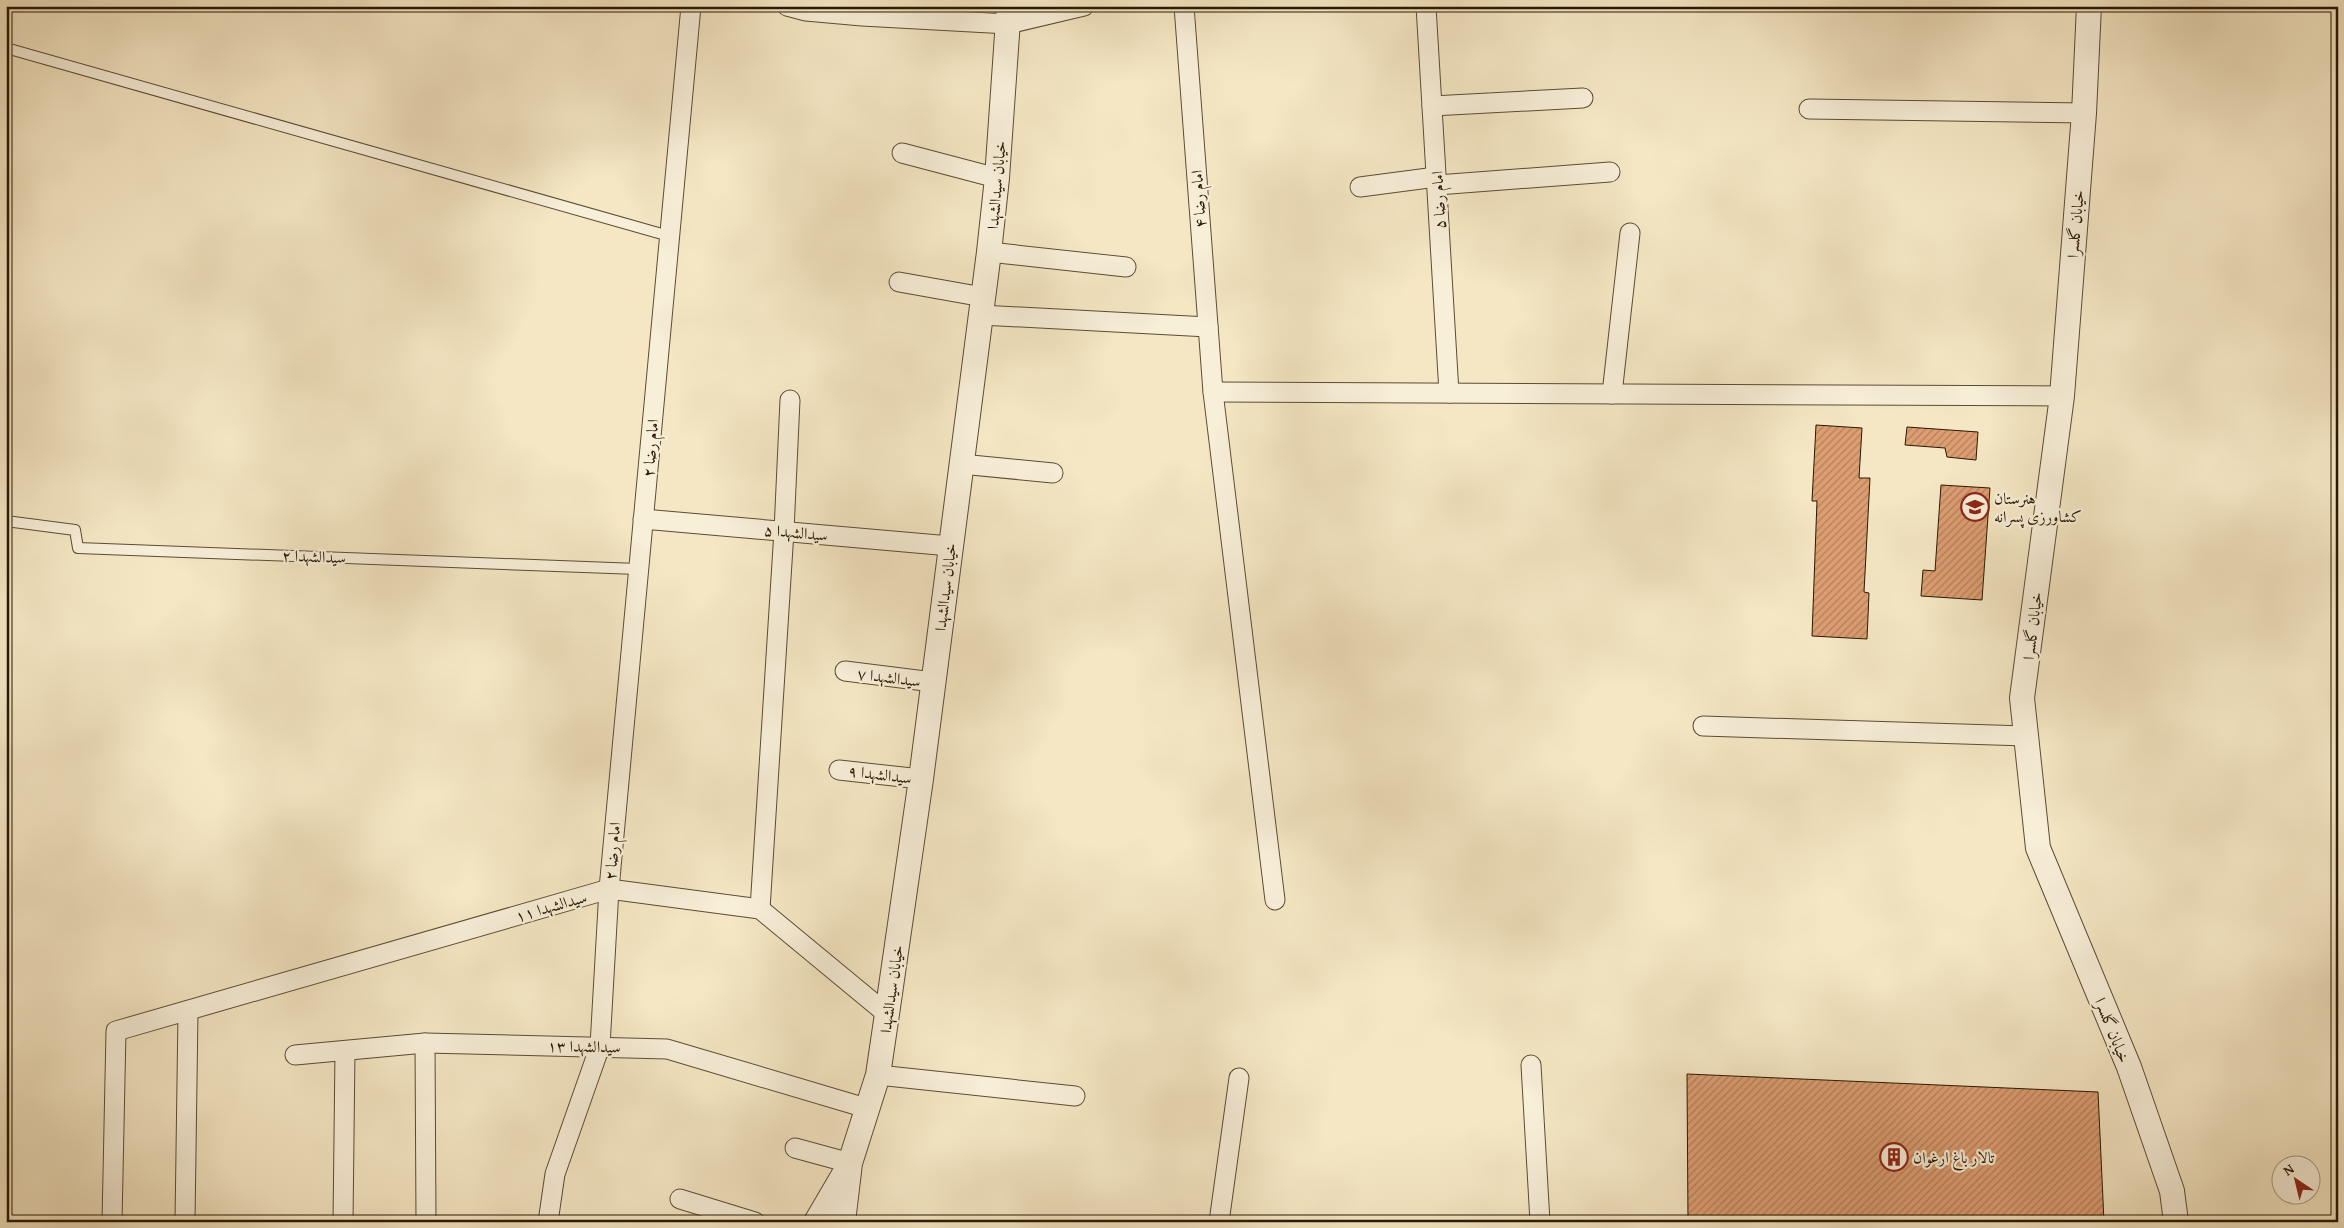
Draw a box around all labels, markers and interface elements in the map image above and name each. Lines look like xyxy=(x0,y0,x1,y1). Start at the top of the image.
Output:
street label: خیابان سیدالشهدا xyxy=(980,140,1012,230)
street label: امام رضا ۴ xyxy=(1184,169,1215,229)
street label: امام رضا ۵ xyxy=(1424,170,1455,230)
street label: خیابان گلسرا xyxy=(2060,189,2090,259)
street label: امام رضا ۲ xyxy=(636,418,667,478)
place label: هنرستان کشاورزی پسرانه xyxy=(1994,486,2082,529)
school or university icon: هنرستان کشاورزی پسرانه xyxy=(1960,492,1990,522)
street label: سیدالشهدا ۵ xyxy=(763,517,829,547)
street label: خیابان سیدالشهدا xyxy=(928,542,962,632)
street label: سیدالشهدا ۲ xyxy=(282,543,346,569)
street label: خیابان گلسرا xyxy=(2016,591,2048,661)
street label: سیدالشهدا ۷ xyxy=(856,661,922,693)
street label: سیدالشهدا ۹ xyxy=(847,758,913,790)
street label: امام رضا ۲ xyxy=(598,821,629,881)
street label: سیدالشهدا ۱۱ xyxy=(512,884,590,928)
street label: خیابان سیدالشهدا xyxy=(873,943,909,1035)
street label: خیابان گلسرا xyxy=(2089,994,2137,1066)
street label: سیدالشهدا ۱۳ xyxy=(547,1033,621,1059)
building icon: تالار باغ ارغوان xyxy=(1879,1142,1909,1172)
place label: تالار باغ ارغوان xyxy=(1913,1145,1995,1171)
north arrow xyxy=(2272,1156,2322,1206)
text: N xyxy=(2279,1158,2299,1180)

